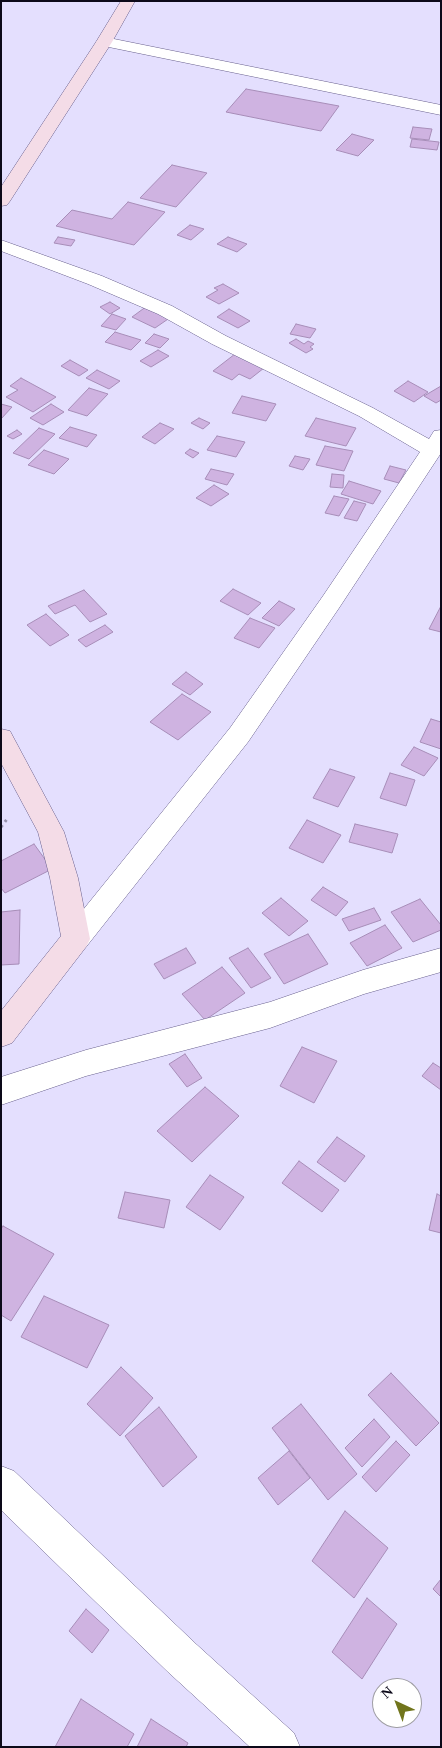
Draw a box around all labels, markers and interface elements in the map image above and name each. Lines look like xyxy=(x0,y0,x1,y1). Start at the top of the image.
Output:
north arrow xyxy=(372,1678,422,1728)
text: N xyxy=(378,1683,396,1701)

